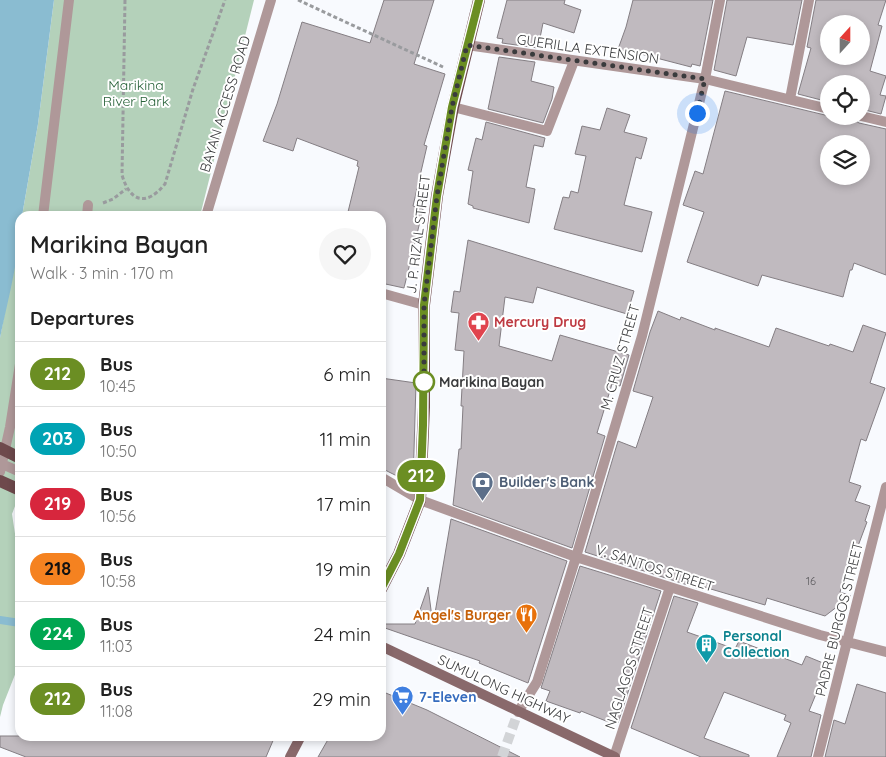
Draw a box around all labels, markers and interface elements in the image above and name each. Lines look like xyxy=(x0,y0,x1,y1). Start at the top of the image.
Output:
north arrow xyxy=(820,15,870,65)
map controls xyxy=(820,15,870,185)
street label: GUERILLA EXTENSION xyxy=(516,30,660,68)
street label: BAYAN ACCESS ROAD xyxy=(196,34,254,174)
button: locate xyxy=(820,75,870,125)
park label: Marikina River Park xyxy=(103,76,169,110)
your location xyxy=(685,101,710,126)
button: layers xyxy=(820,135,870,185)
street label: J. P. RIZAL STREET xyxy=(402,173,434,295)
button: heart xyxy=(319,228,371,280)
text: Marikina Bayan xyxy=(30,229,208,259)
text: Walk · 3 min · 170 m xyxy=(30,263,174,283)
street label: M. CRUZ STREET xyxy=(596,302,644,412)
text: Departures xyxy=(30,306,134,330)
pharmacy icon: Mercury Drug xyxy=(466,310,490,341)
place label: Mercury Drug xyxy=(494,313,586,331)
text: Bus xyxy=(100,352,133,376)
text: 212 xyxy=(44,362,71,385)
text: 6 min xyxy=(323,362,371,386)
marker: Marikina Bayan xyxy=(413,371,435,393)
place label: Marikina Bayan xyxy=(439,373,544,391)
text: 10:45 xyxy=(100,376,136,396)
text: Bus xyxy=(100,417,133,441)
text: 203 xyxy=(42,427,73,450)
text: 11 min xyxy=(319,427,371,451)
text: 10:50 xyxy=(100,441,137,461)
line badge: 212 xyxy=(392,460,450,492)
text: 212 xyxy=(407,464,435,487)
bank icon: Builder's Bank xyxy=(471,470,495,501)
place label: Builder's Bank xyxy=(499,473,594,491)
text: Bus xyxy=(100,482,133,506)
text: 219 xyxy=(44,492,71,515)
text: 17 min xyxy=(317,492,371,516)
text: 10:56 xyxy=(100,506,136,526)
street label: V. SANTOS STREET xyxy=(594,540,716,596)
street label: PADRE BURGOS STREET xyxy=(811,540,867,698)
text: Bus xyxy=(100,547,133,571)
text: 218 xyxy=(44,557,71,580)
text: 19 min xyxy=(316,557,371,581)
text: 10:58 xyxy=(100,571,136,591)
house number: 16 xyxy=(806,574,816,588)
restaurant icon: Angel's Burger xyxy=(515,603,539,634)
street label: NAGLAGOS STREET xyxy=(601,605,657,731)
place label: Angel's Burger xyxy=(413,606,511,624)
text: Bus xyxy=(100,612,133,636)
text: 224 xyxy=(42,622,73,645)
text: 24 min xyxy=(313,622,371,646)
place label: Personal Collection xyxy=(723,627,790,661)
building icon: Personal Collection xyxy=(695,632,719,663)
text: 11:03 xyxy=(100,636,133,656)
street label: SUMULONG HIGHWAY xyxy=(435,650,573,728)
text: Bus xyxy=(100,677,133,701)
supermarket icon: 7-Eleven xyxy=(391,685,415,716)
text: 212 xyxy=(44,687,71,710)
text: 29 min xyxy=(312,687,371,711)
place label: 7-Eleven xyxy=(419,688,476,706)
text: 11:08 xyxy=(100,701,133,721)

